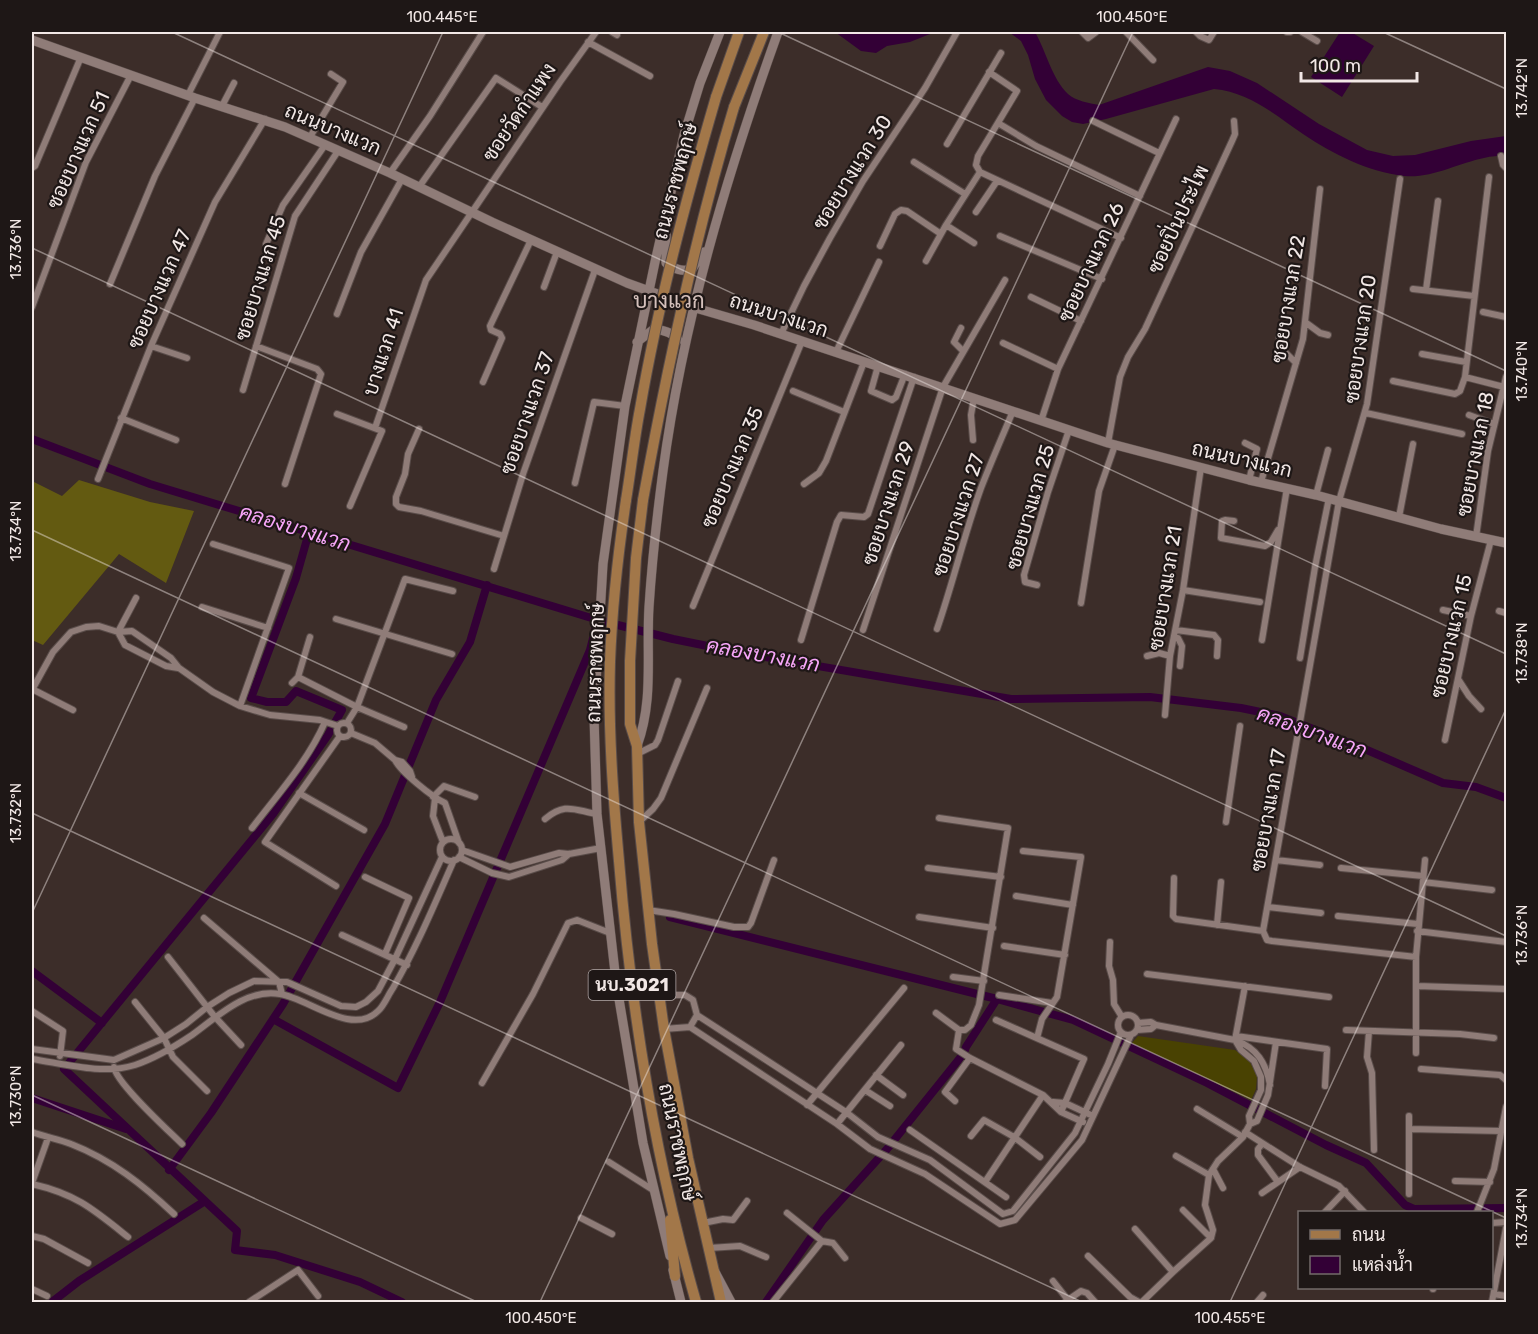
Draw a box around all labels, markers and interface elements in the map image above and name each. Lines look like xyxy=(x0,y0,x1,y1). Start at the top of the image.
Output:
text: 100.445°E xyxy=(406,8,478,26)
text: 100.450°E xyxy=(1096,8,1168,26)
scale bar xyxy=(1301,45,1416,83)
text: 100 m xyxy=(1310,55,1361,77)
street label: ซอยวัดกำแพง xyxy=(477,58,561,166)
text: 13.742°N xyxy=(1513,58,1531,118)
street label: ซอยบางแวก 51 xyxy=(42,88,114,212)
street label: ถนนบางแวก xyxy=(281,98,385,160)
street label: ซอยบางแวก 30 xyxy=(807,110,897,234)
street label: ถนนราชพฤกษ์ xyxy=(646,119,702,242)
street label: ซอยปิ่นประไพ xyxy=(1139,159,1214,277)
street label: ซอยบางแวก 26 xyxy=(1053,198,1129,326)
street label: ซอยบางแวก 45 xyxy=(230,212,290,344)
text: 13.736°N xyxy=(7,219,25,279)
street label: ซอยบางแวก 47 xyxy=(122,226,196,352)
street label: ซอยบางแวก 22 xyxy=(1266,233,1310,365)
street label: ซอยบางแวก 20 xyxy=(1339,273,1381,405)
district label: บางแวก xyxy=(633,287,705,314)
street label: ถนนบางแวก xyxy=(727,288,831,342)
street label: บางแวก 41 xyxy=(358,305,408,399)
text: 13.740°N xyxy=(1513,340,1531,402)
street label: ซอยบางแวก 37 xyxy=(495,349,559,477)
street label: ซอยบางแวก 18 xyxy=(1451,390,1499,518)
street label: ซอยบางแวก 35 xyxy=(696,403,768,531)
street label: ถนนบางแวก xyxy=(1190,436,1294,482)
street label: ซอยบางแวก 29 xyxy=(857,438,919,568)
street label: ซอยบางแวก 25 xyxy=(1001,442,1059,572)
street label: ซอยบางแวก 27 xyxy=(927,451,989,579)
water label: คลองบางแวก xyxy=(237,499,354,556)
text: 13.734°N xyxy=(7,500,25,562)
street label: ซอยบางแวก 21 xyxy=(1143,524,1187,652)
street label: ซอยบางแวก 15 xyxy=(1425,572,1477,700)
street label: ถนนราชพฤกษ์ xyxy=(579,602,609,723)
text: 13.738°N xyxy=(1513,622,1531,684)
water label: คลองบางแวก xyxy=(704,632,822,677)
water label: คลองบางแวก xyxy=(1254,700,1370,763)
street label: ซอยบางแวก 17 xyxy=(1245,747,1291,873)
text: 13.732°N xyxy=(7,783,25,843)
text: 13.736°N xyxy=(1513,905,1531,965)
road number: นบ.3021 xyxy=(588,970,676,1000)
text: 13.730°N xyxy=(7,1065,25,1127)
street label: ถนนราชพฤกษ์ xyxy=(654,1081,704,1203)
text: 13.734°N xyxy=(1513,1187,1531,1249)
legend xyxy=(1298,1211,1493,1289)
text: ถนน xyxy=(1352,1224,1385,1246)
text: แหล่งน้ำ xyxy=(1352,1249,1413,1276)
text: 100.450°E xyxy=(505,1309,577,1327)
text: 100.455°E xyxy=(1195,1309,1265,1327)

